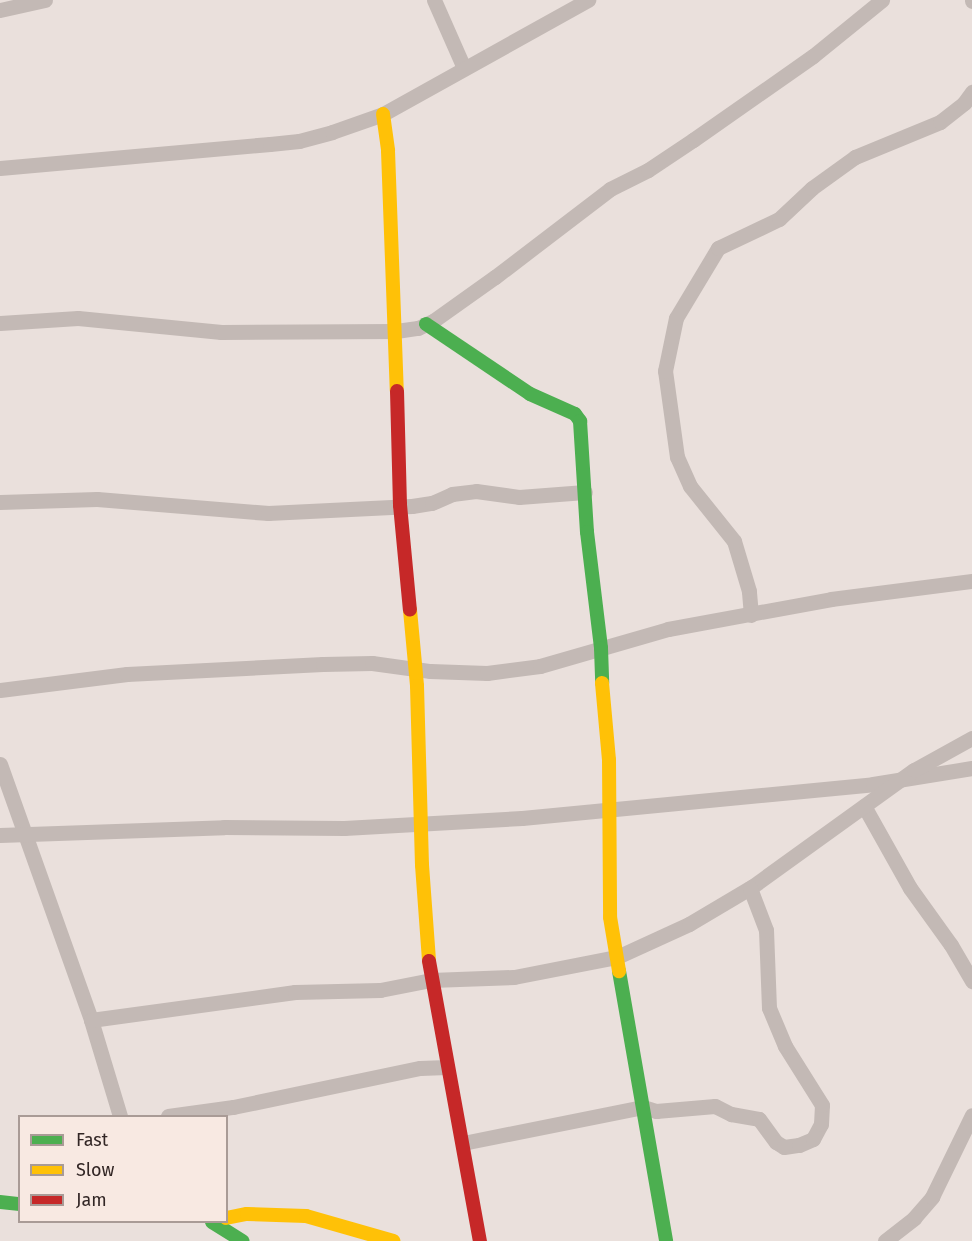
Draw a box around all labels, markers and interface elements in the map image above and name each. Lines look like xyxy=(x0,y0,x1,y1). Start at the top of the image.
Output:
legend xyxy=(18,1115,228,1223)
text: Fast xyxy=(76,1129,108,1151)
text: Slow xyxy=(76,1159,114,1181)
text: Jam xyxy=(76,1189,107,1211)

